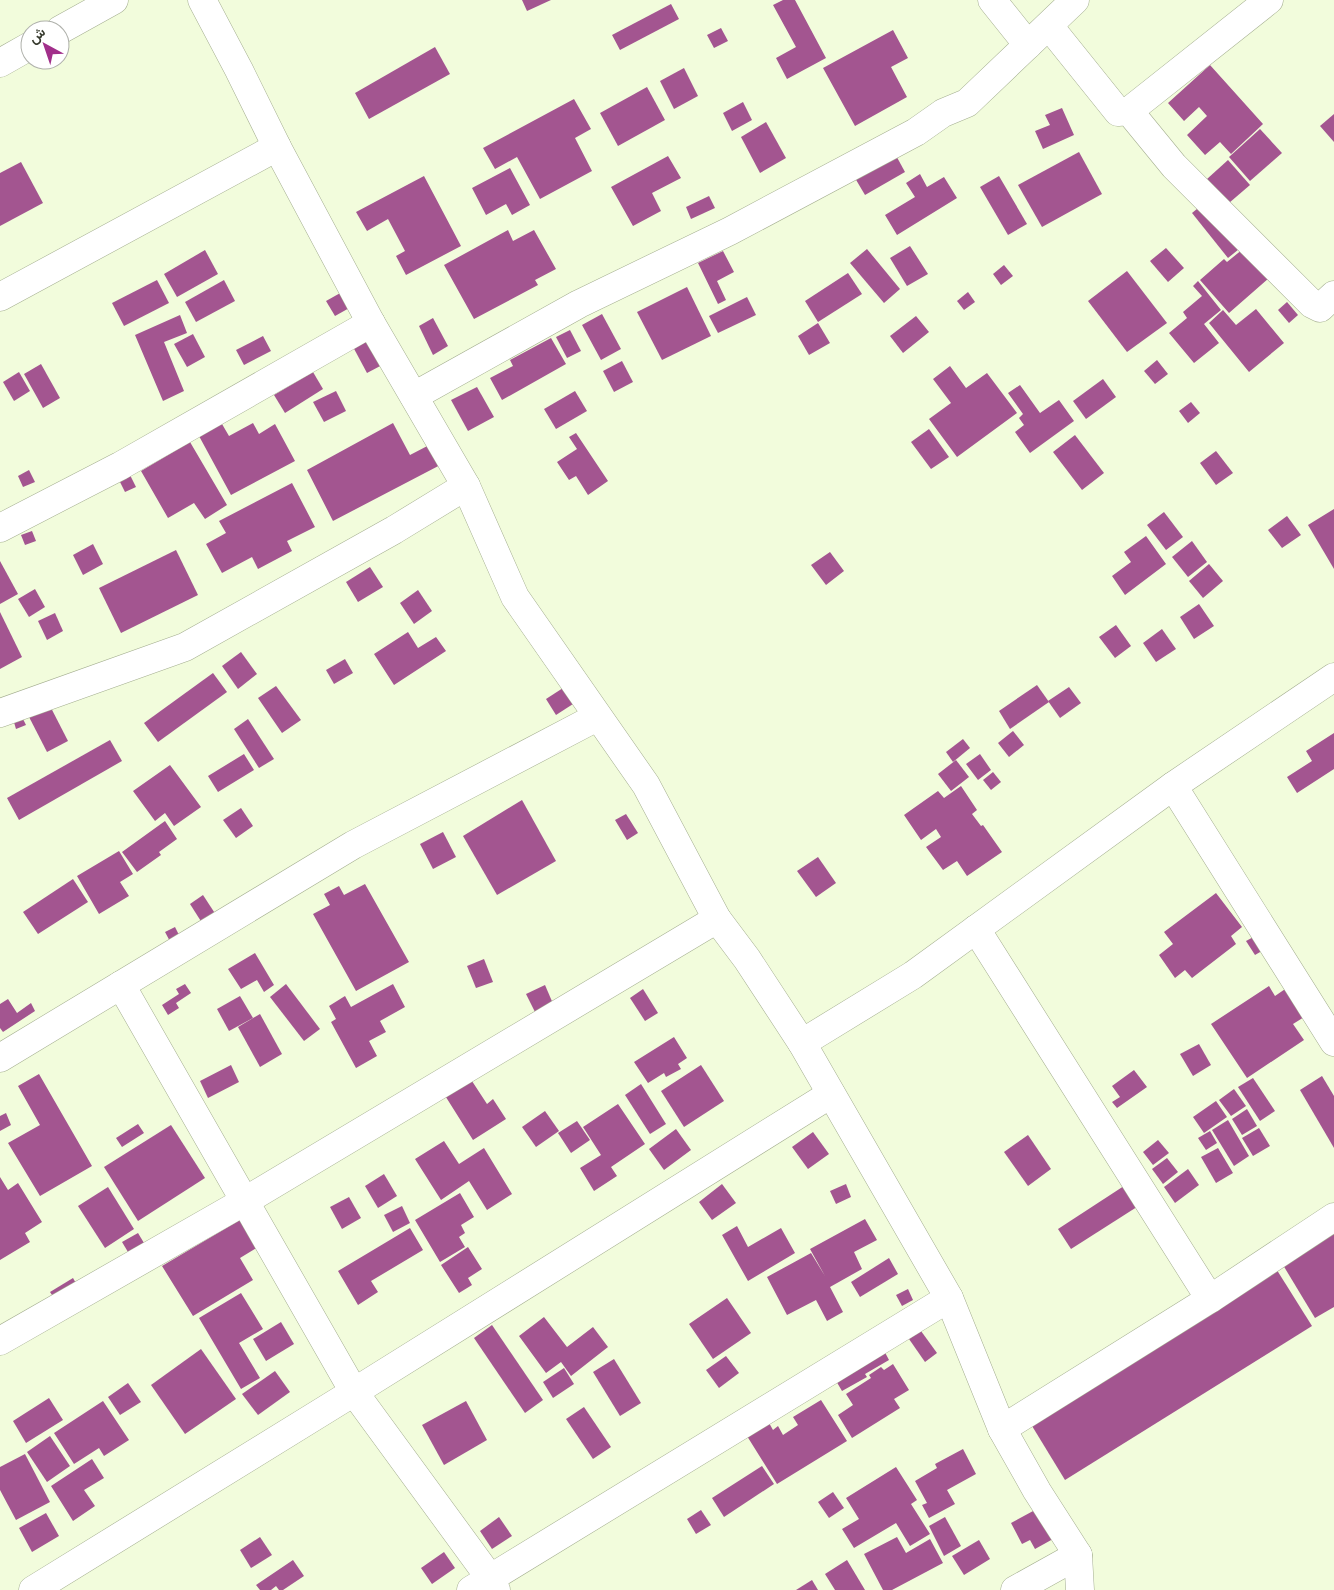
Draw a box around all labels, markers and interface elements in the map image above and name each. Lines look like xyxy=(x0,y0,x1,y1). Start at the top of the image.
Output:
north arrow xyxy=(20,20,70,70)
text: ش xyxy=(25,23,49,47)

